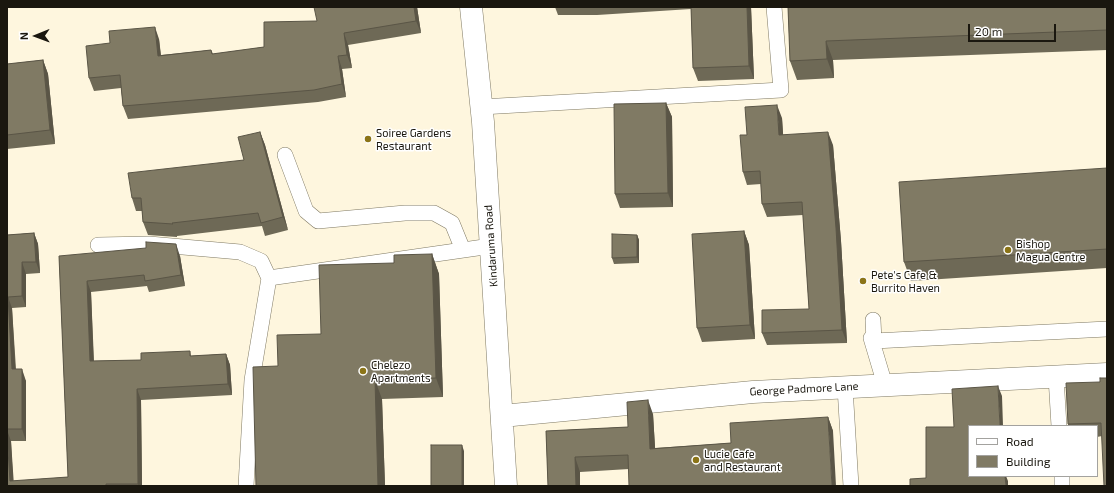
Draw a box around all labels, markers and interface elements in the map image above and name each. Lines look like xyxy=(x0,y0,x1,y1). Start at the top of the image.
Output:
north arrow xyxy=(16,16,56,56)
scale bar xyxy=(970,16,1058,42)
text: 20 m xyxy=(975,24,1002,38)
text: N xyxy=(17,32,30,40)
place label: Soiree Gardens Restaurant xyxy=(376,126,451,152)
marker: Soiree Gardens Restaurant xyxy=(363,134,373,144)
street label: Kindaruma Road xyxy=(482,205,500,287)
place label: Bishop Magua Centre xyxy=(1016,237,1086,263)
marker: Bishop Magua Centre xyxy=(1003,245,1013,255)
place label: Pete's Cafe & Burrito Haven xyxy=(871,268,940,294)
marker: Pete's Cafe & Burrito Haven xyxy=(858,276,868,286)
place label: Chelezo Apartments xyxy=(371,358,431,384)
marker: Chelezo Apartments xyxy=(358,366,368,376)
street label: George Padmore Lane xyxy=(749,380,859,398)
legend xyxy=(968,425,1098,477)
text: Road xyxy=(1006,434,1034,448)
place label: Lucie Cafe and Restaurant xyxy=(704,447,781,473)
text: Building xyxy=(1006,454,1050,468)
marker: Lucie Cafe and Restaurant xyxy=(691,455,701,465)

